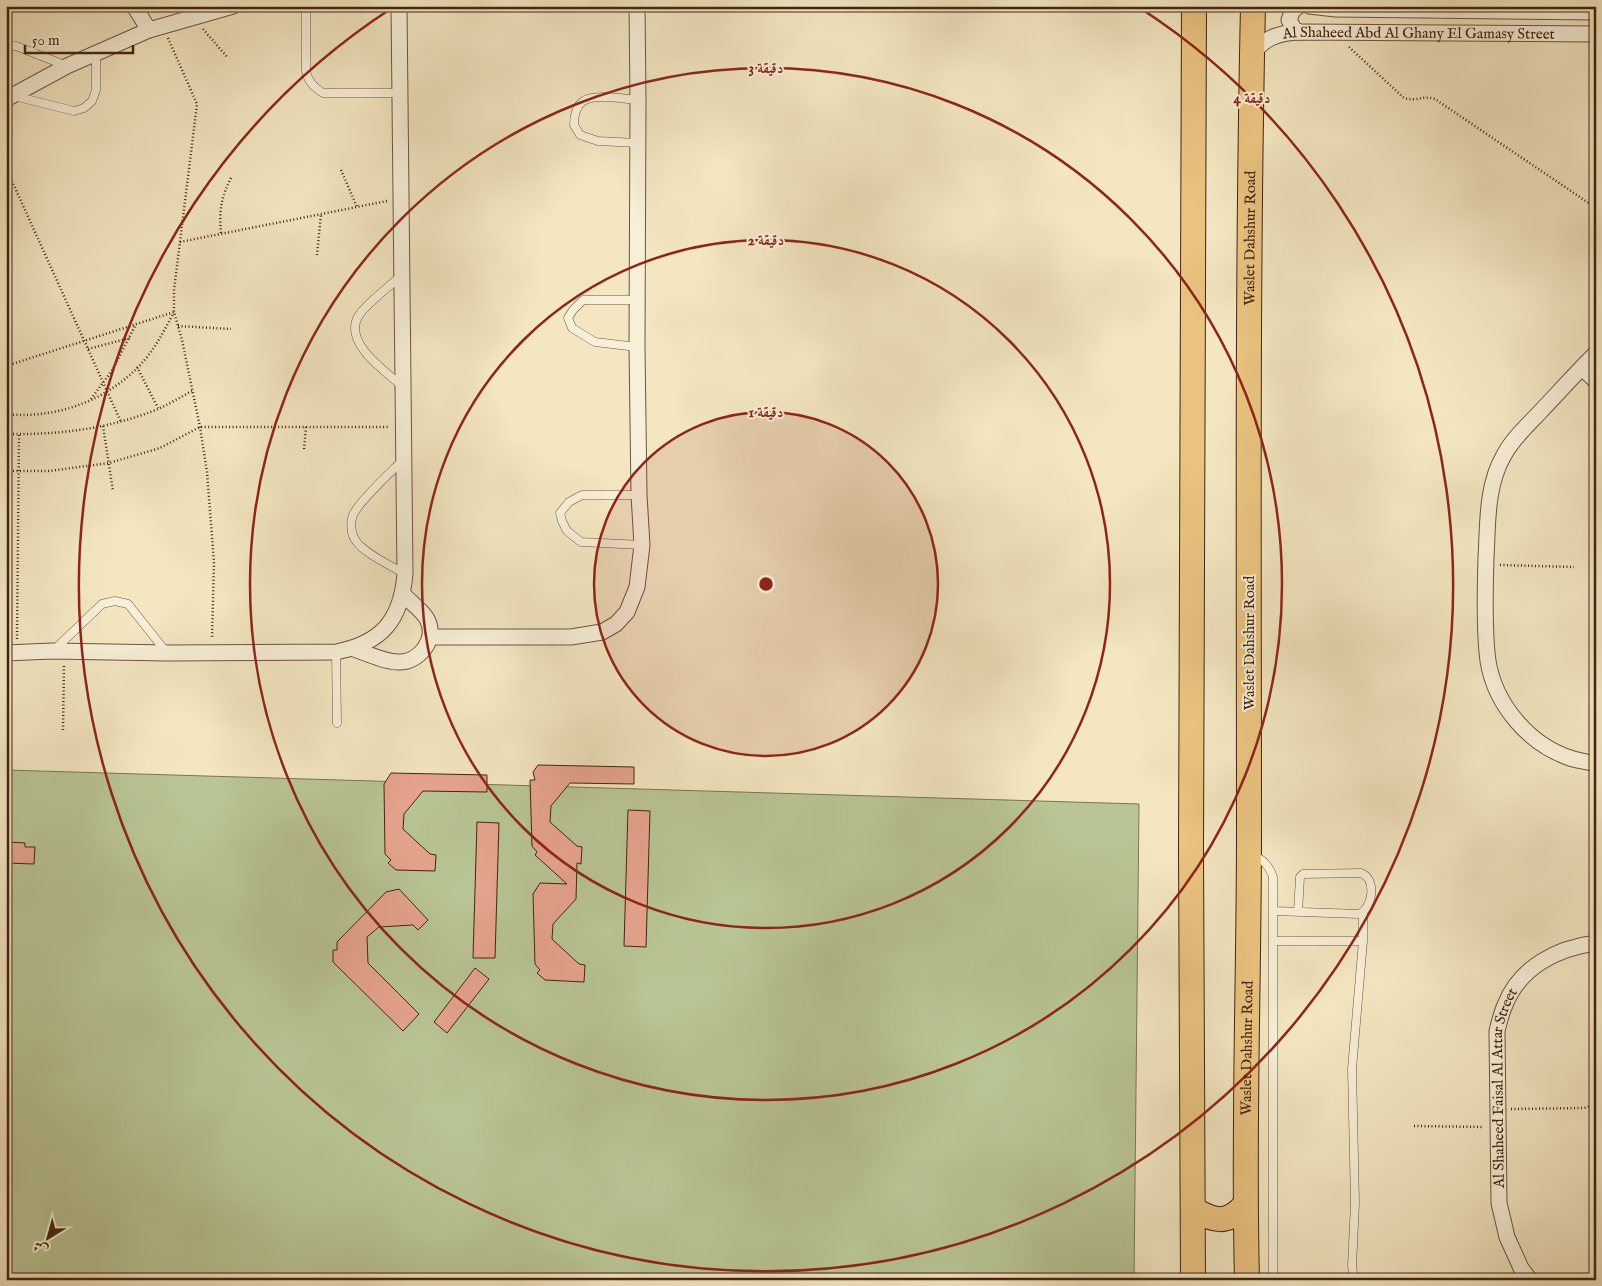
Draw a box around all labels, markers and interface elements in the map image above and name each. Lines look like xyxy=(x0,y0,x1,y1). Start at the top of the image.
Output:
scale bar xyxy=(25,22,132,54)
street label: Al Shaheed Abd Al Ghany El Gamasy Street xyxy=(1280,23,1555,44)
text: 50 m xyxy=(32,31,60,50)
text: 3 دقيقة xyxy=(748,59,784,78)
text: 4 دقيقة xyxy=(1234,89,1270,108)
street label: Waslet Dahshur Road xyxy=(1240,170,1260,305)
text: 2 دقيقة xyxy=(748,231,784,250)
text: 1 دقيقة xyxy=(748,403,784,422)
centre of rings xyxy=(757,575,775,593)
street label: Waslet Dahshur Road xyxy=(1240,575,1259,710)
street label: Waslet Dahshur Road xyxy=(1237,980,1258,1115)
street label: Al Shaheed Faisal Al Attar Street xyxy=(1488,984,1522,1189)
north arrow xyxy=(22,1214,72,1264)
text: ش xyxy=(30,1236,52,1259)

